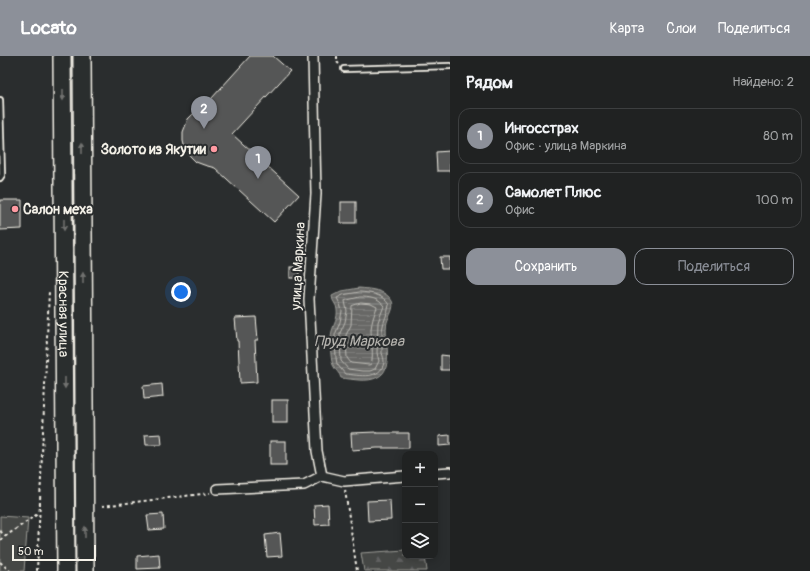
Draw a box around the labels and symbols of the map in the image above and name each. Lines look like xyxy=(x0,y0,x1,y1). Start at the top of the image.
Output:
one-way arrow xyxy=(60,89,66,102)
pin: 2 xyxy=(191,96,217,129)
one-way arrow xyxy=(79,141,85,154)
place label: Золото из Якутии xyxy=(101,141,207,158)
marker: Золото из Якутии xyxy=(209,144,219,154)
pin: 1 xyxy=(245,146,271,179)
place label: Салон меха xyxy=(23,201,93,218)
marker: Салон меха xyxy=(10,204,20,214)
one-way arrow xyxy=(61,219,67,232)
street label: улица Маркина xyxy=(287,222,309,311)
street label: Красная улица xyxy=(55,271,73,357)
one-way arrow xyxy=(80,271,86,284)
your location xyxy=(171,282,191,302)
water label: Пруд Маркова xyxy=(314,332,405,351)
one-way arrow xyxy=(62,377,68,390)
one-way arrow xyxy=(82,525,88,538)
scale bar xyxy=(12,543,96,562)

